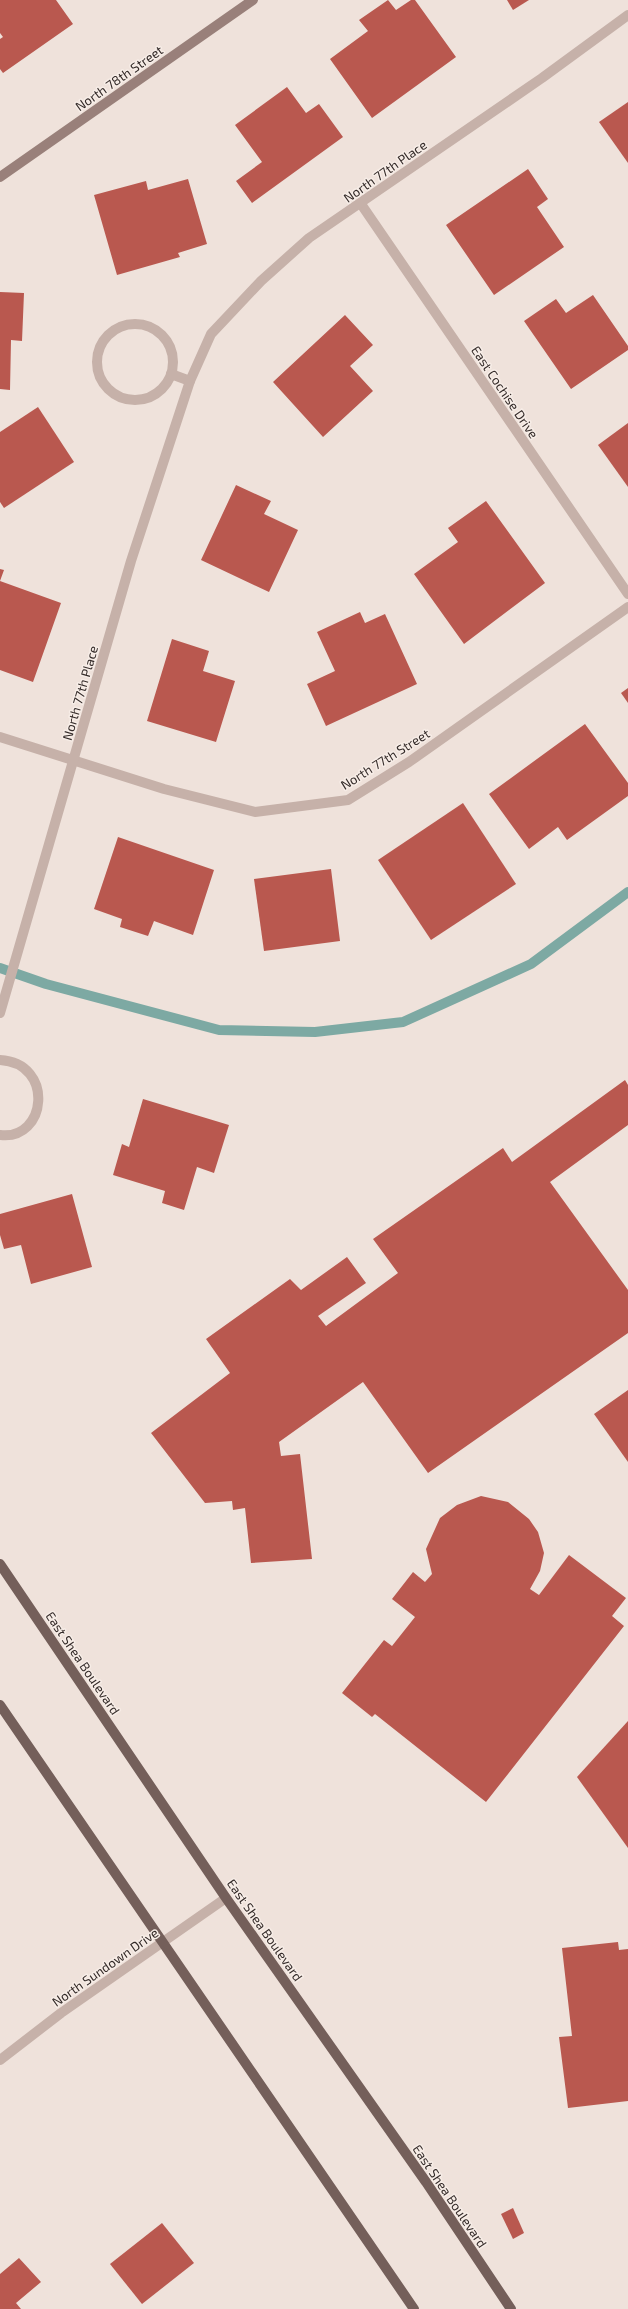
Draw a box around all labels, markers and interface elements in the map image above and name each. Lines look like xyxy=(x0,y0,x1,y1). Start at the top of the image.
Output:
street label: North 78th Street xyxy=(72,42,166,114)
street label: North 77th Place xyxy=(340,136,430,206)
street label: East Cochise Drive xyxy=(468,343,542,441)
street label: North 77th Place xyxy=(59,644,101,742)
street label: North 77th Street xyxy=(338,725,433,793)
street label: East Shea Boulevard xyxy=(43,1608,123,1718)
street label: East Shea Boulevard xyxy=(224,1876,306,1984)
street label: North Sundown Drive xyxy=(49,1924,161,2010)
street label: East Shea Boulevard xyxy=(410,2141,490,2251)

